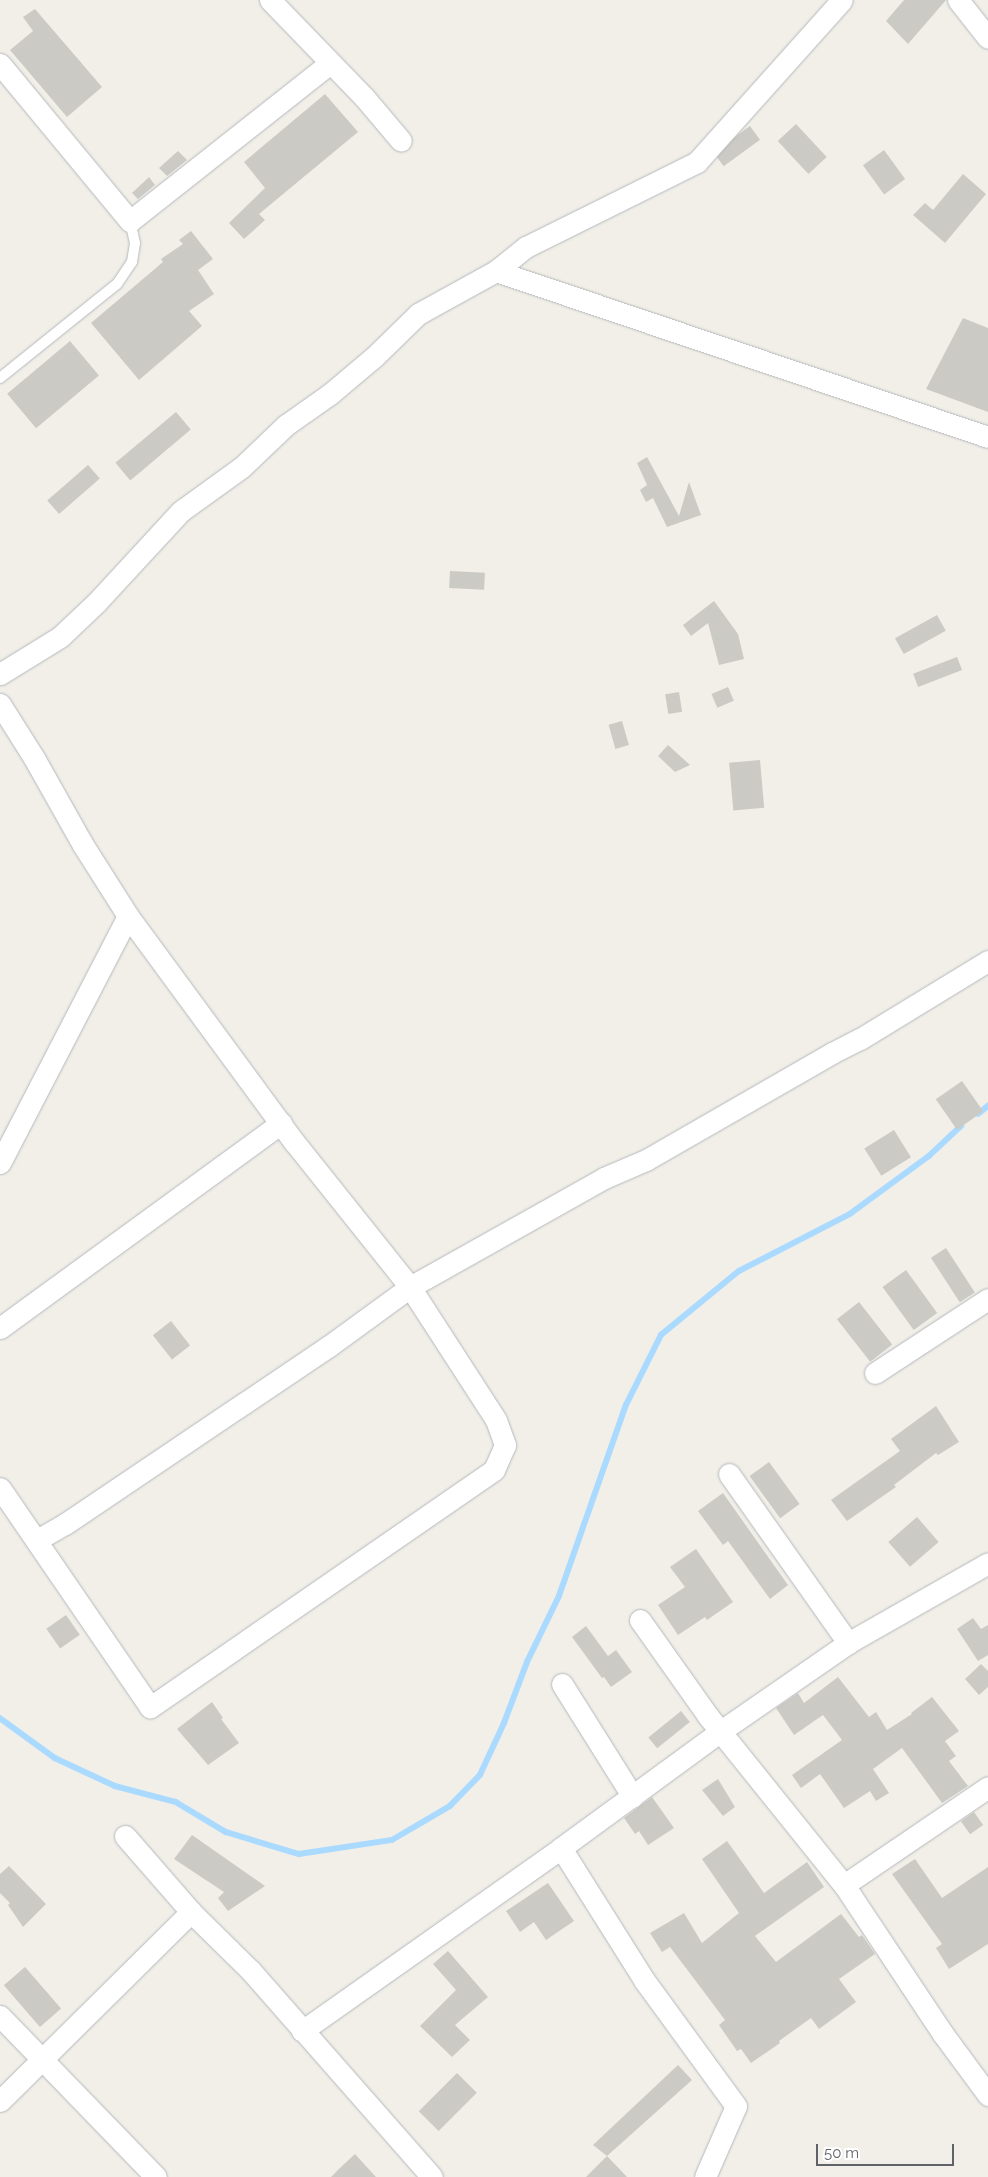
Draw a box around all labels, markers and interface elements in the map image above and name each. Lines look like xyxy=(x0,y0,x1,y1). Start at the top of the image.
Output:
scale bar xyxy=(818,2134,956,2166)
text: 50 m xyxy=(824,2144,859,2162)

